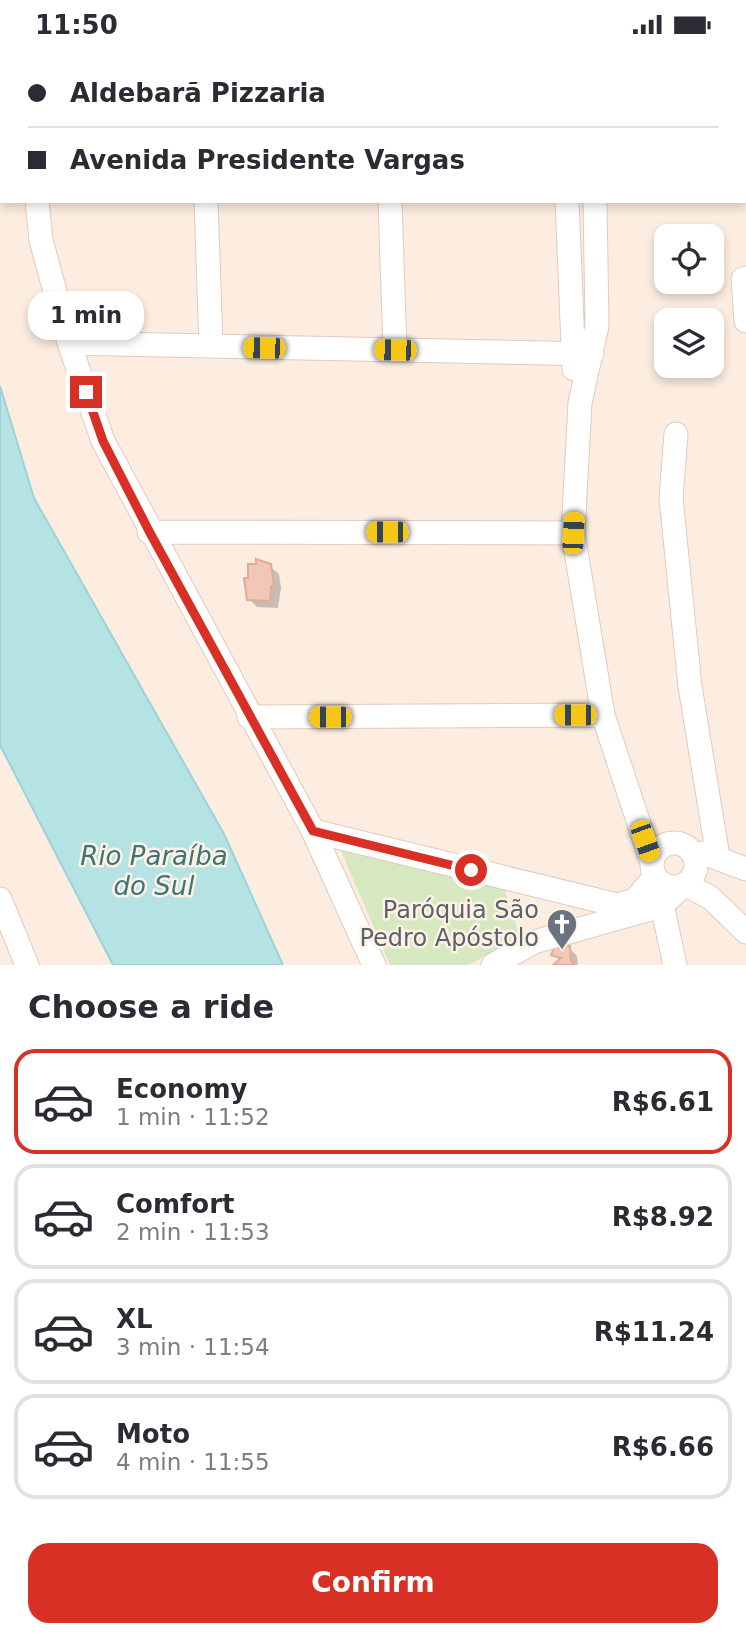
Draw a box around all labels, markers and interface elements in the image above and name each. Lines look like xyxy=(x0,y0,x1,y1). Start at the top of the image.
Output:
text: 11:50 xyxy=(35,10,118,40)
text: Aldebarã Pizzaria xyxy=(70,78,326,108)
text: Avenida Presidente Vargas xyxy=(70,145,465,175)
map controls xyxy=(654,224,724,378)
button: locate xyxy=(654,224,724,294)
callout: 1 min xyxy=(28,291,144,339)
text: 1 min xyxy=(50,302,122,328)
button: layers xyxy=(654,308,724,378)
car xyxy=(243,337,286,359)
car xyxy=(374,339,417,361)
route end xyxy=(70,376,102,408)
car xyxy=(562,511,585,555)
car xyxy=(367,522,409,543)
car xyxy=(555,705,597,726)
car xyxy=(310,707,352,728)
car xyxy=(628,818,663,864)
water label: Rio Paraíba do Sul xyxy=(80,841,228,901)
route start xyxy=(455,854,487,886)
place label: Paróquia São Pedro Apóstolo xyxy=(359,896,539,952)
church icon: Paróquia São Pedro Apóstolo xyxy=(545,907,579,951)
text: Choose a ride xyxy=(28,988,274,1026)
icon: car xyxy=(32,1070,95,1133)
text: Economy xyxy=(116,1074,247,1104)
text: R$6.61 xyxy=(612,1087,714,1117)
text: 1 min · 11:52 xyxy=(116,1104,270,1130)
icon: car xyxy=(32,1185,95,1248)
text: Comfort xyxy=(116,1189,234,1219)
text: R$8.92 xyxy=(612,1202,714,1232)
text: 2 min · 11:53 xyxy=(116,1219,270,1245)
icon: car xyxy=(32,1300,95,1363)
text: XL xyxy=(116,1304,153,1334)
text: R$11.24 xyxy=(594,1317,714,1347)
text: 3 min · 11:54 xyxy=(116,1334,270,1360)
icon: car xyxy=(32,1415,95,1478)
text: Moto xyxy=(116,1419,190,1449)
text: R$6.66 xyxy=(612,1432,714,1462)
text: 4 min · 11:55 xyxy=(116,1449,270,1475)
button: Confirm xyxy=(28,1543,718,1623)

